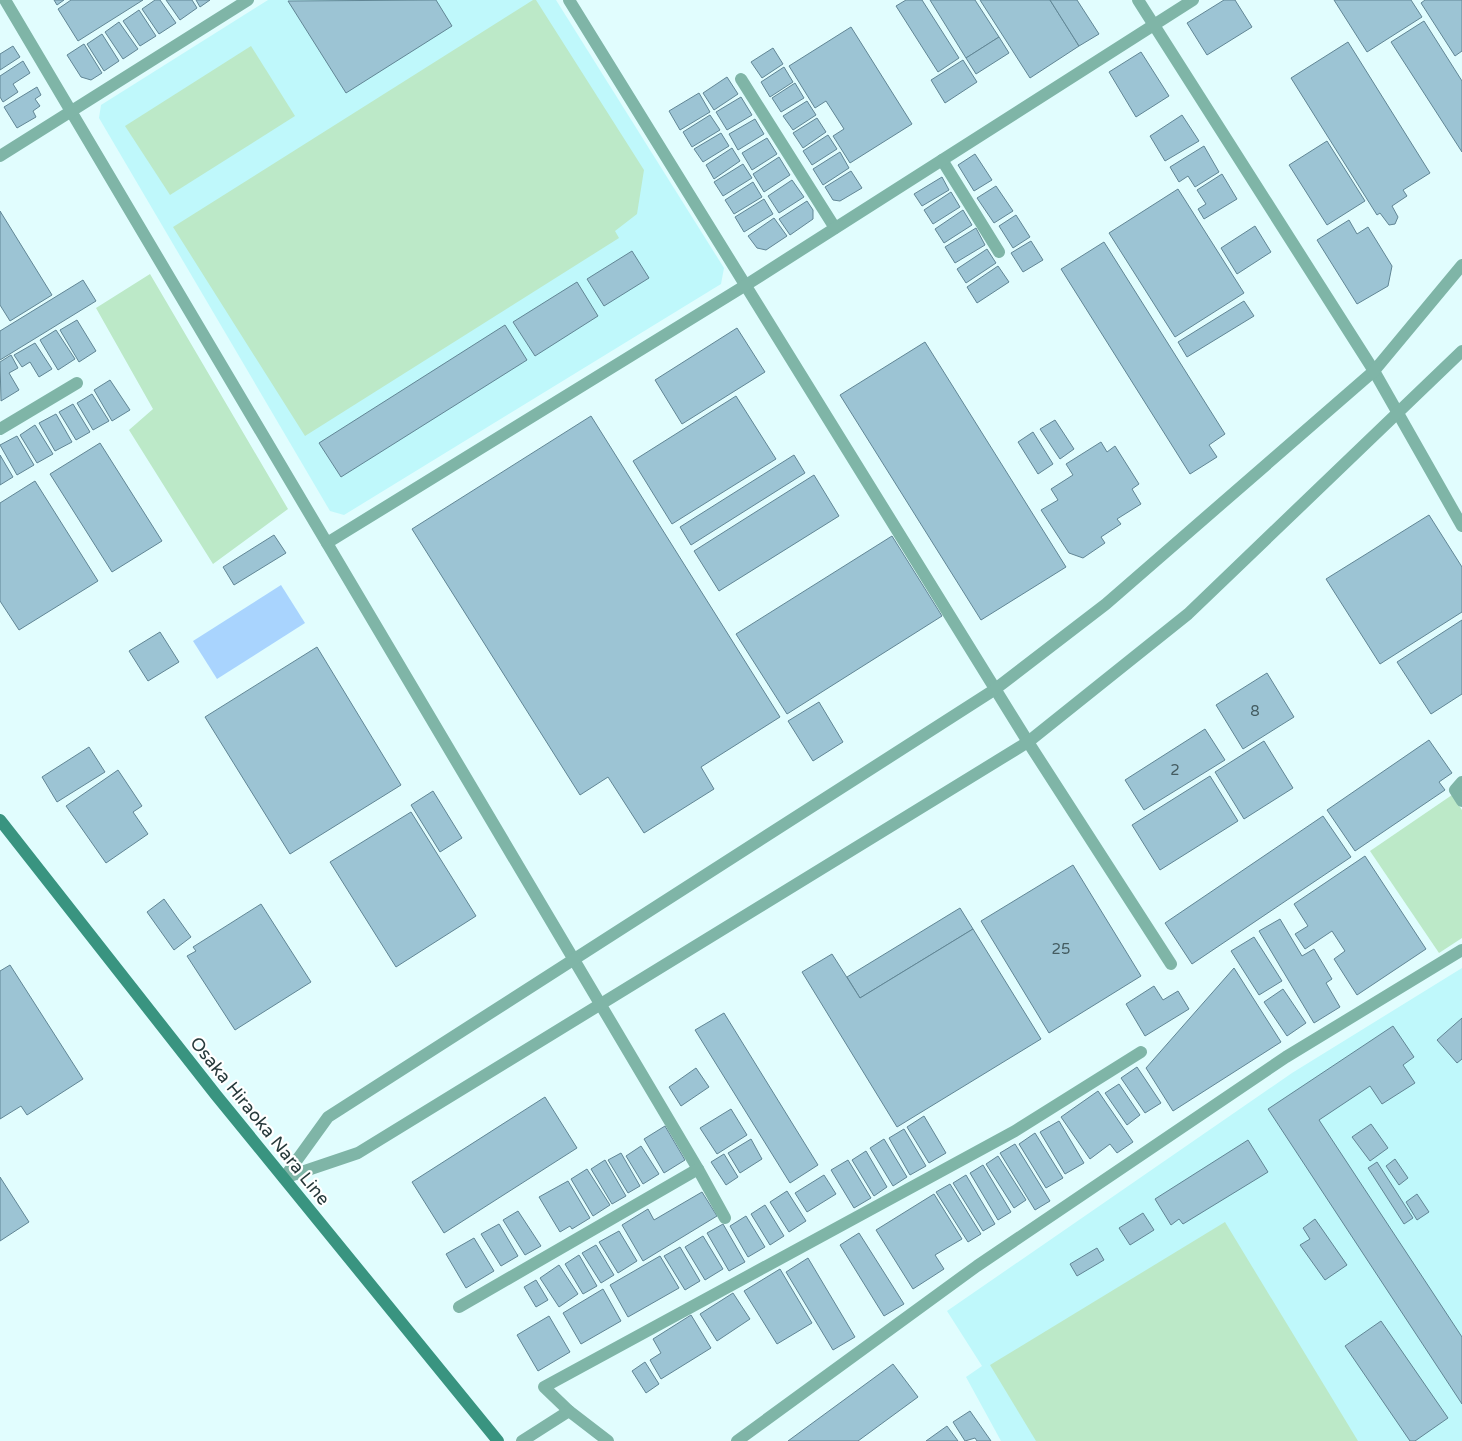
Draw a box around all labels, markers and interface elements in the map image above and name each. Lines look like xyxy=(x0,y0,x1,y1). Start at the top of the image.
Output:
house number: 8 xyxy=(1250,702,1260,720)
house number: 2 xyxy=(1170,761,1180,779)
house number: 25 xyxy=(1052,940,1070,958)
street label: Osaka Hiraoka Nara Line xyxy=(185,1032,335,1210)

